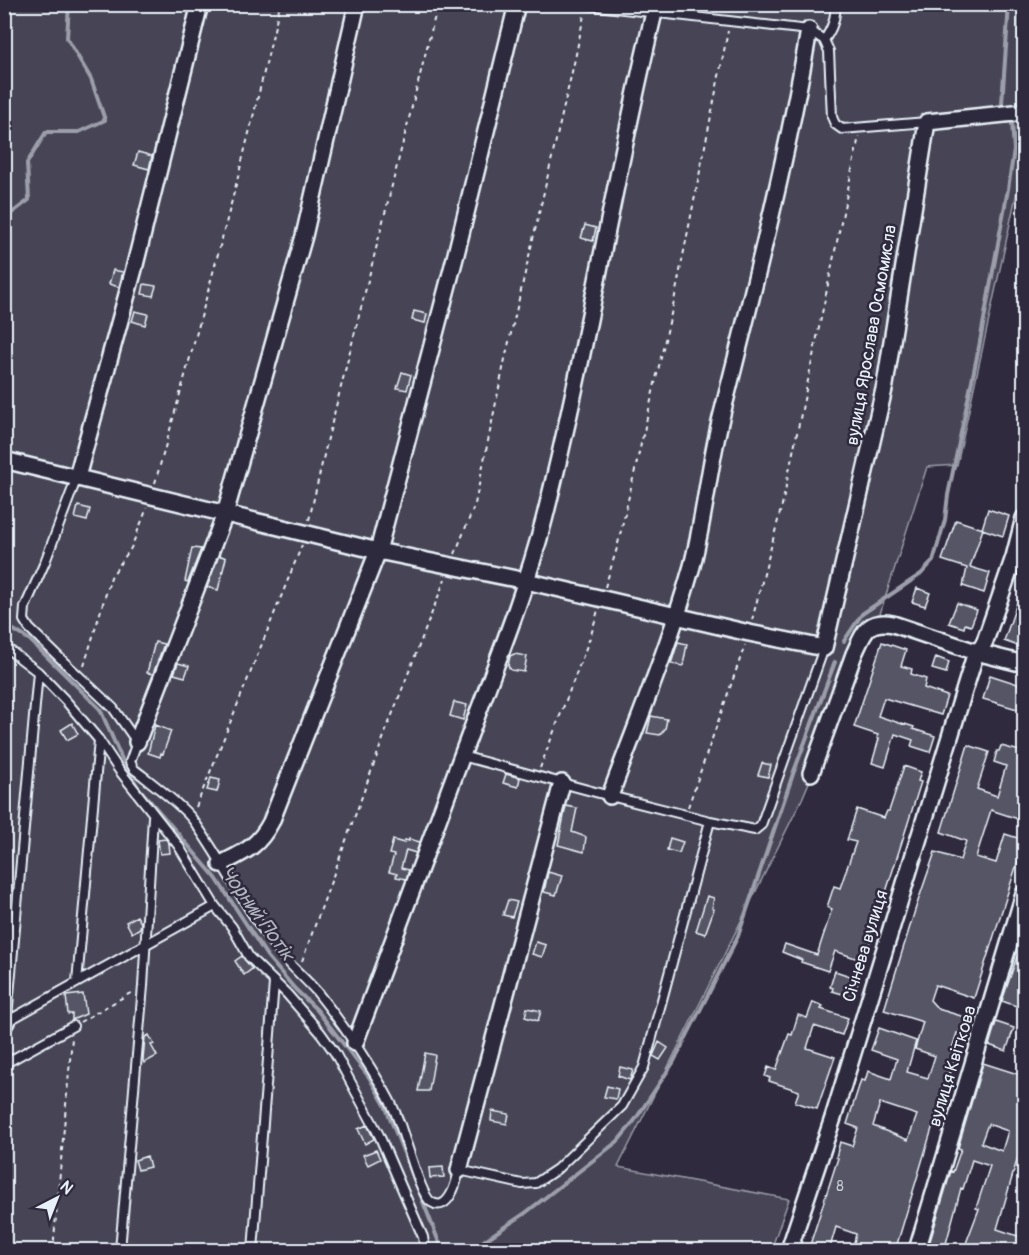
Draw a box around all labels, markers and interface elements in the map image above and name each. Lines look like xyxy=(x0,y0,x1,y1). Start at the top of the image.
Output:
street label: вулиця Ярослава Осмомисла xyxy=(841,223,902,447)
water label: Чорний Потік xyxy=(215,861,302,967)
street label: Січнева вулиця xyxy=(838,887,893,1005)
street label: вулиця Квіткова xyxy=(923,1003,982,1129)
north arrow xyxy=(27,1168,87,1228)
text: N xyxy=(56,1177,77,1199)
house number: 8 xyxy=(836,1177,844,1196)

